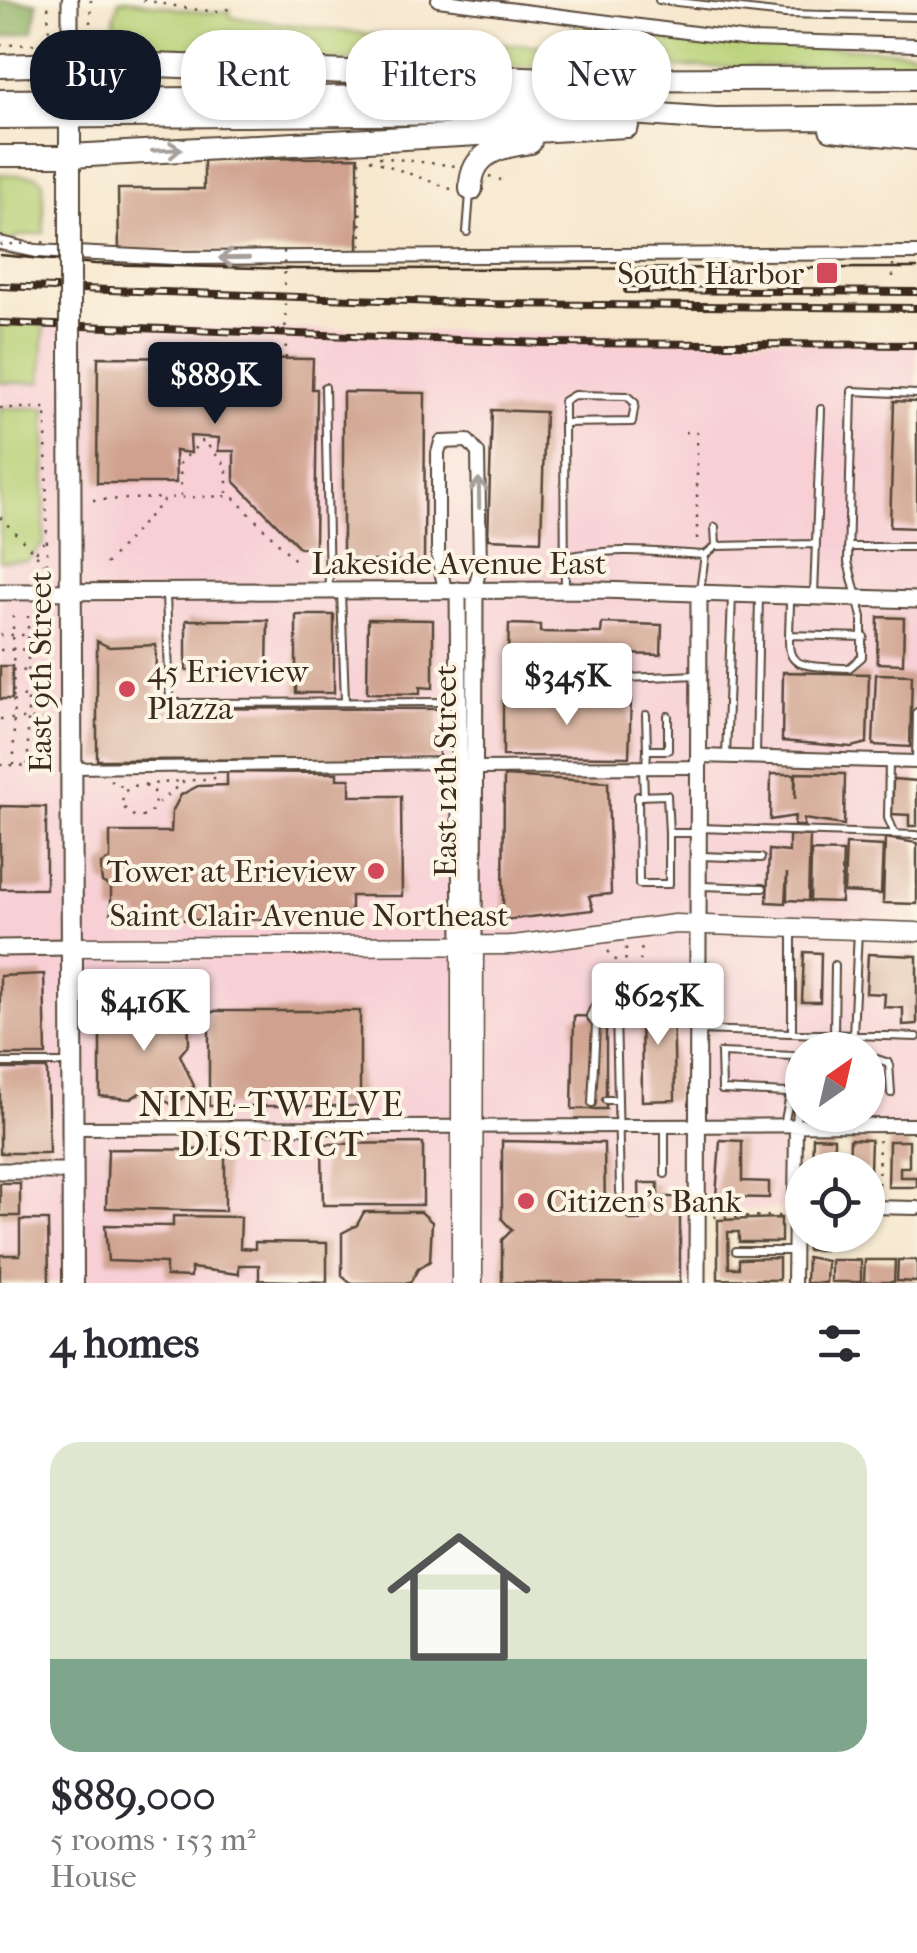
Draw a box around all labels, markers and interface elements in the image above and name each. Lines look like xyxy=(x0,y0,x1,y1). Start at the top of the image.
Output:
chip: Buy xyxy=(30,30,161,120)
chip: Rent xyxy=(181,30,326,120)
chip: Filters xyxy=(346,30,512,120)
chip: New xyxy=(532,30,671,120)
one-way arrow xyxy=(151,140,183,159)
one-way arrow xyxy=(218,248,250,268)
place label: South Harbor xyxy=(617,255,804,292)
marker: South Harbor xyxy=(814,260,840,286)
pin: $889K xyxy=(145,342,285,427)
text: $889K xyxy=(170,356,260,393)
one-way arrow xyxy=(470,478,488,510)
street label: Lakeside Avenue East xyxy=(312,545,607,582)
street label: East 9th Street xyxy=(22,570,59,773)
pin: $345K xyxy=(497,643,637,728)
place label: 45 Erieview Plazza xyxy=(147,653,309,727)
text: $345K xyxy=(524,657,610,694)
street label: East 12th Street xyxy=(427,664,464,878)
marker: 45 Erieview Plazza xyxy=(116,678,138,700)
place label: Tower at Erieview xyxy=(107,853,357,890)
marker: Tower at Erieview xyxy=(365,860,387,882)
street label: Saint Clair Avenue Northeast xyxy=(109,897,509,934)
pin: $625K xyxy=(588,963,728,1048)
pin: $416K xyxy=(74,969,214,1054)
text: $625K xyxy=(614,977,702,1014)
text: $416K xyxy=(100,983,188,1020)
north arrow xyxy=(785,1032,885,1132)
map controls xyxy=(785,1032,885,1252)
district label: NINE-TWELVE DISTRICT xyxy=(139,1084,405,1165)
button: locate xyxy=(785,1152,885,1252)
place label: Citizen's Bank xyxy=(546,1183,742,1220)
marker: Citizen's Bank xyxy=(515,1190,537,1212)
icon: filters xyxy=(812,1316,867,1371)
text: 4 homes xyxy=(50,1319,199,1368)
icon: home xyxy=(369,1507,549,1687)
text: $889,000 xyxy=(50,1772,216,1821)
text: 5 rooms · 153 m² xyxy=(50,1821,256,1858)
text: House xyxy=(50,1858,137,1895)

